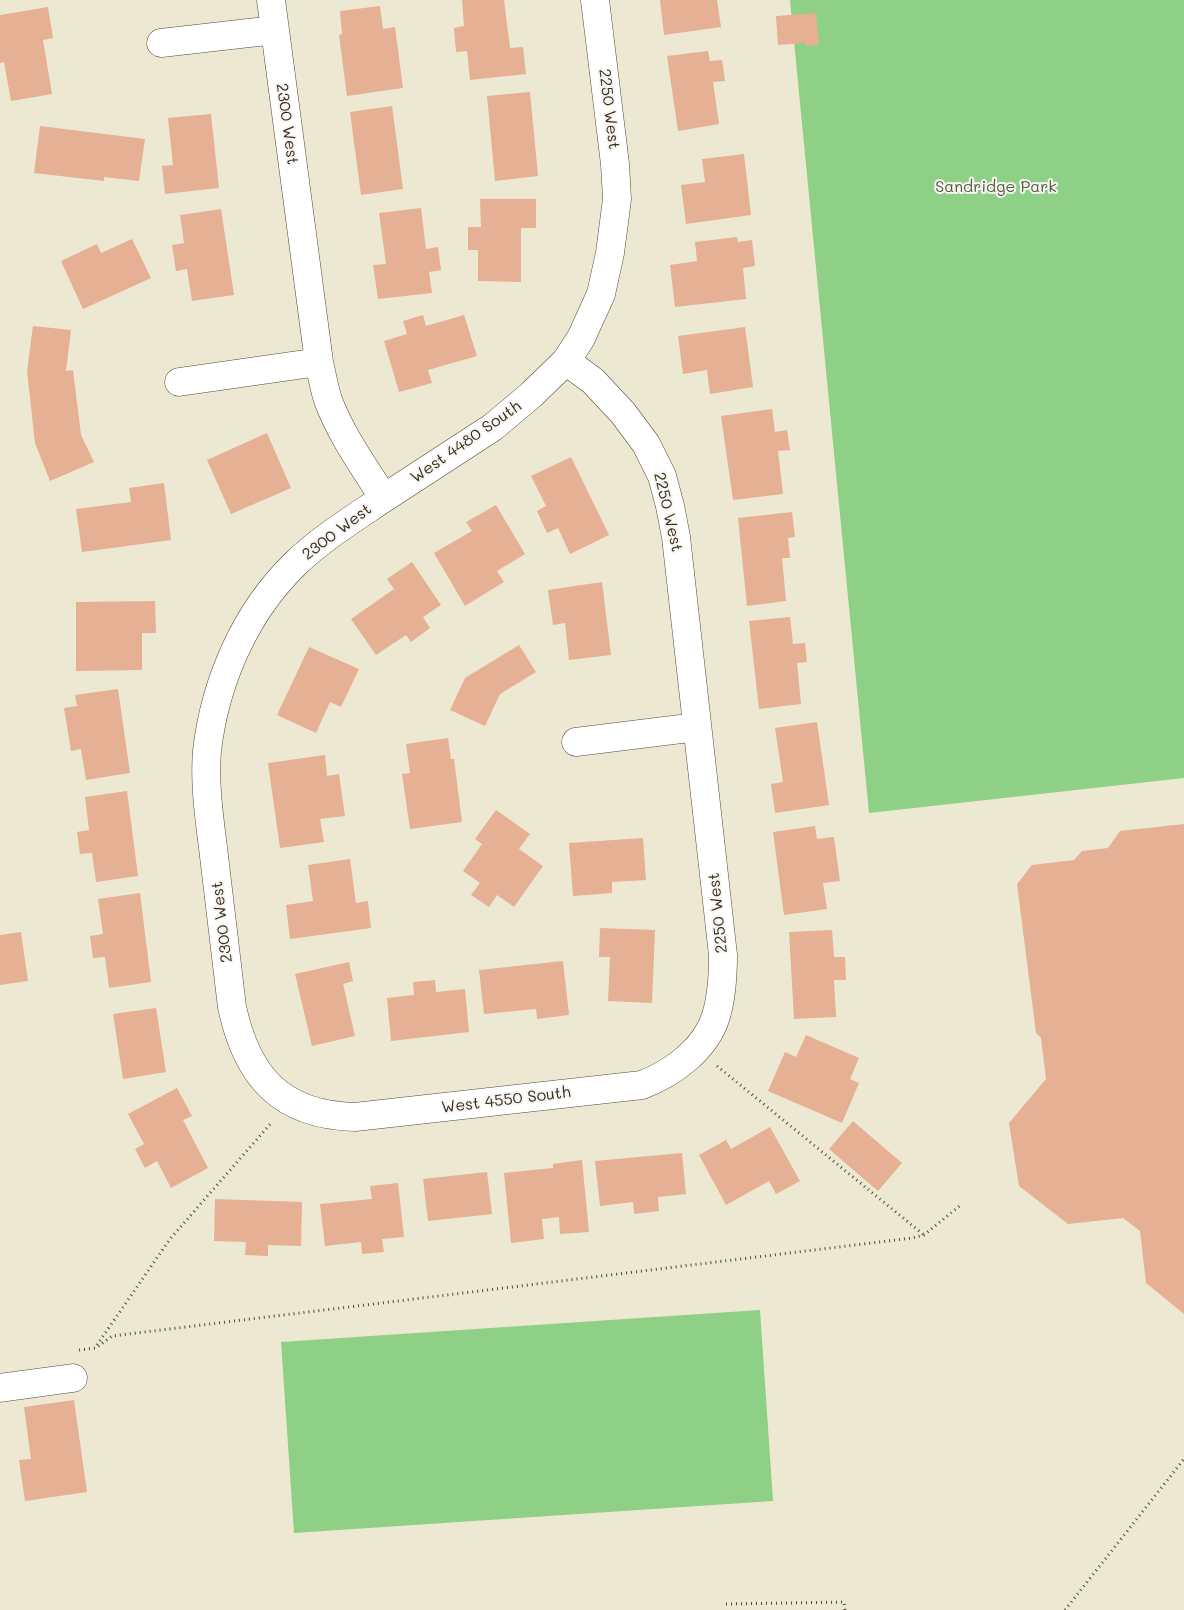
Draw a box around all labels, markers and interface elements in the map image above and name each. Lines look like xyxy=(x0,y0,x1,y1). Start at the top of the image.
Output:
street label: 2250 West xyxy=(595,68,623,150)
street label: 2300 West xyxy=(272,82,302,166)
park label: Sandridge Park xyxy=(935,177,1057,197)
street label: West 4480 South xyxy=(407,397,525,487)
street label: 2250 West xyxy=(650,470,686,554)
street label: 2300 West xyxy=(299,500,375,564)
street label: 2250 West xyxy=(704,872,732,954)
street label: 2300 West xyxy=(207,880,237,964)
street label: West 4550 South xyxy=(440,1083,572,1117)

